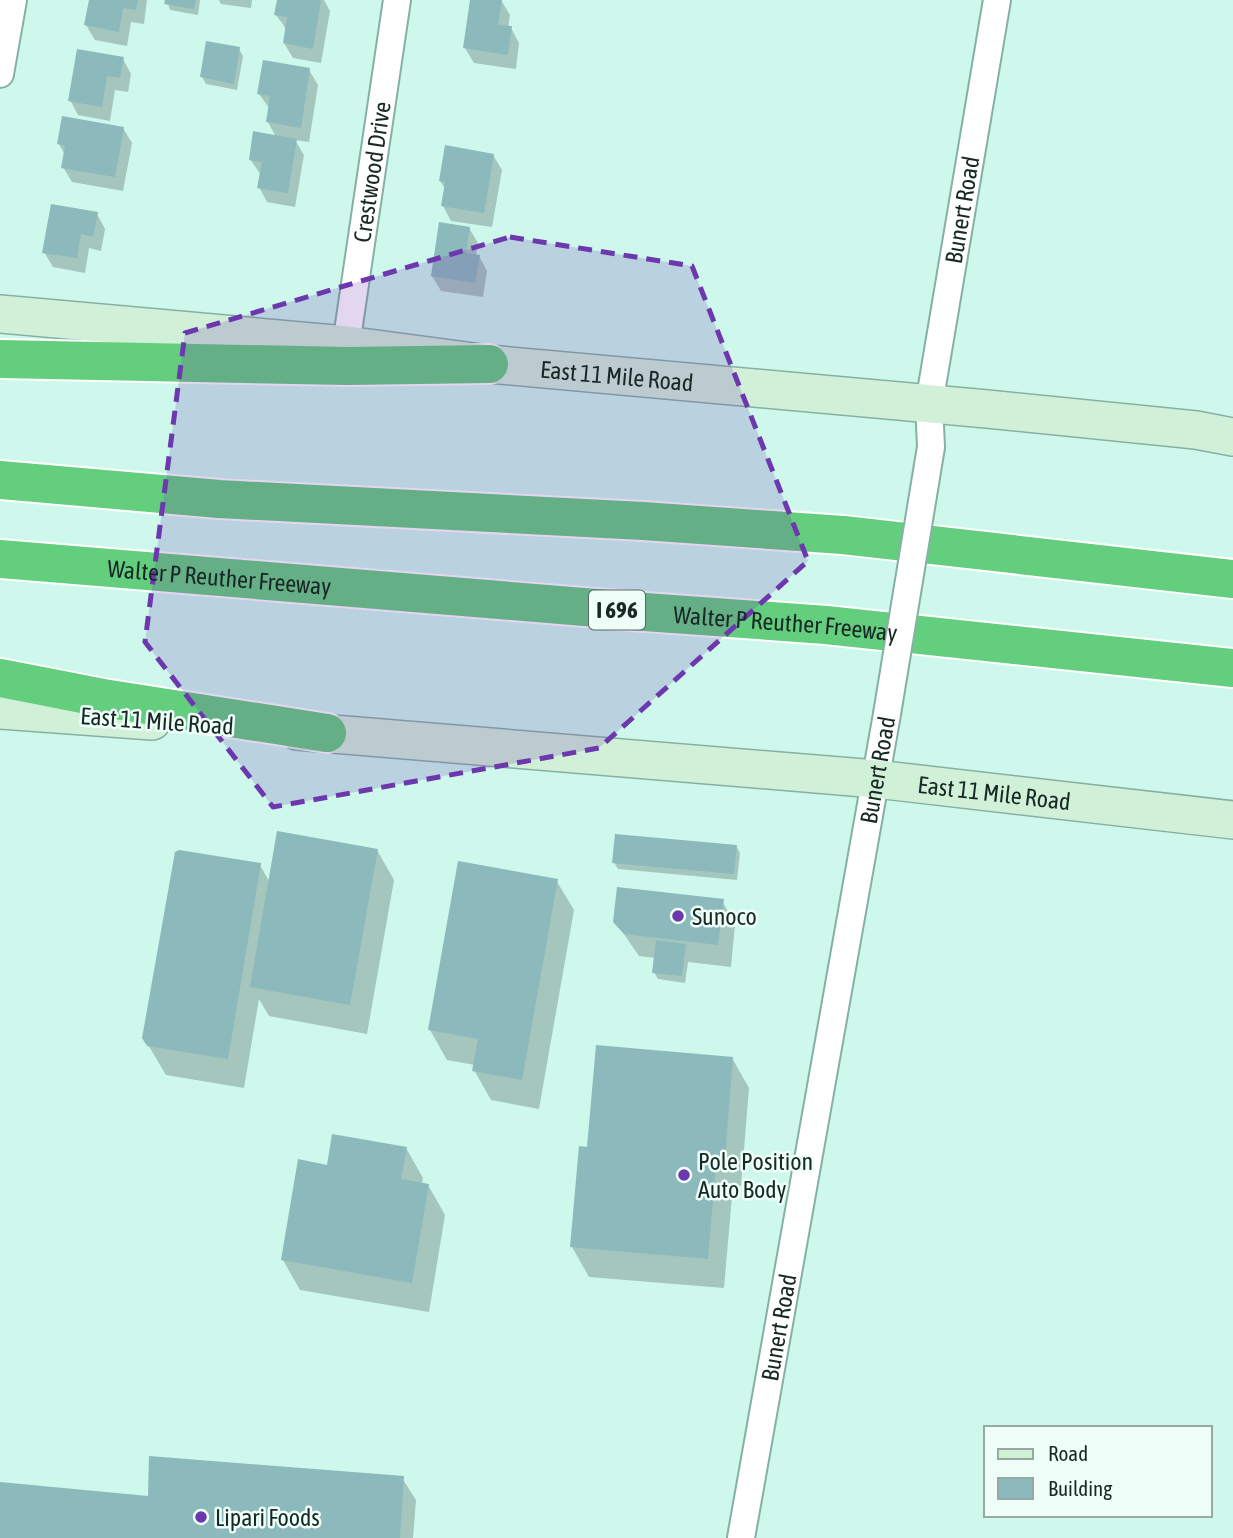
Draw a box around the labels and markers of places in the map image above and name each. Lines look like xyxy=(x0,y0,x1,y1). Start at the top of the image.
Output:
place label: Sunoco xyxy=(692,903,757,930)
marker: Sunoco xyxy=(670,908,686,924)
place label: Pole Position Auto Body xyxy=(698,1148,813,1203)
marker: Pole Position Auto Body xyxy=(676,1167,692,1183)
place label: Lipari Foods xyxy=(215,1504,320,1531)
marker: Lipari Foods xyxy=(193,1509,209,1525)

